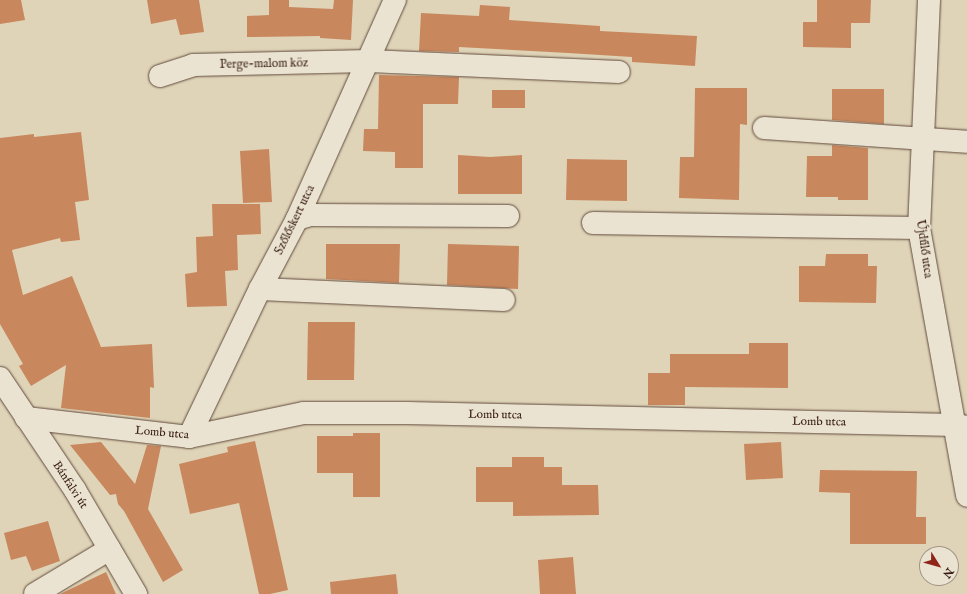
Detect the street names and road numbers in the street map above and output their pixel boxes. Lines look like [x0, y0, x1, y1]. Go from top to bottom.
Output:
street label: Perge-malom köz [220, 56, 308, 72]
street label: Szőlőskert utca [272, 183, 318, 257]
street label: Újdűlő utca [913, 219, 935, 279]
street label: Lomb utca [468, 407, 522, 423]
street label: Lomb utca [792, 414, 846, 430]
street label: Lomb utca [134, 423, 190, 443]
street label: Bánfalvi út [49, 459, 91, 511]

